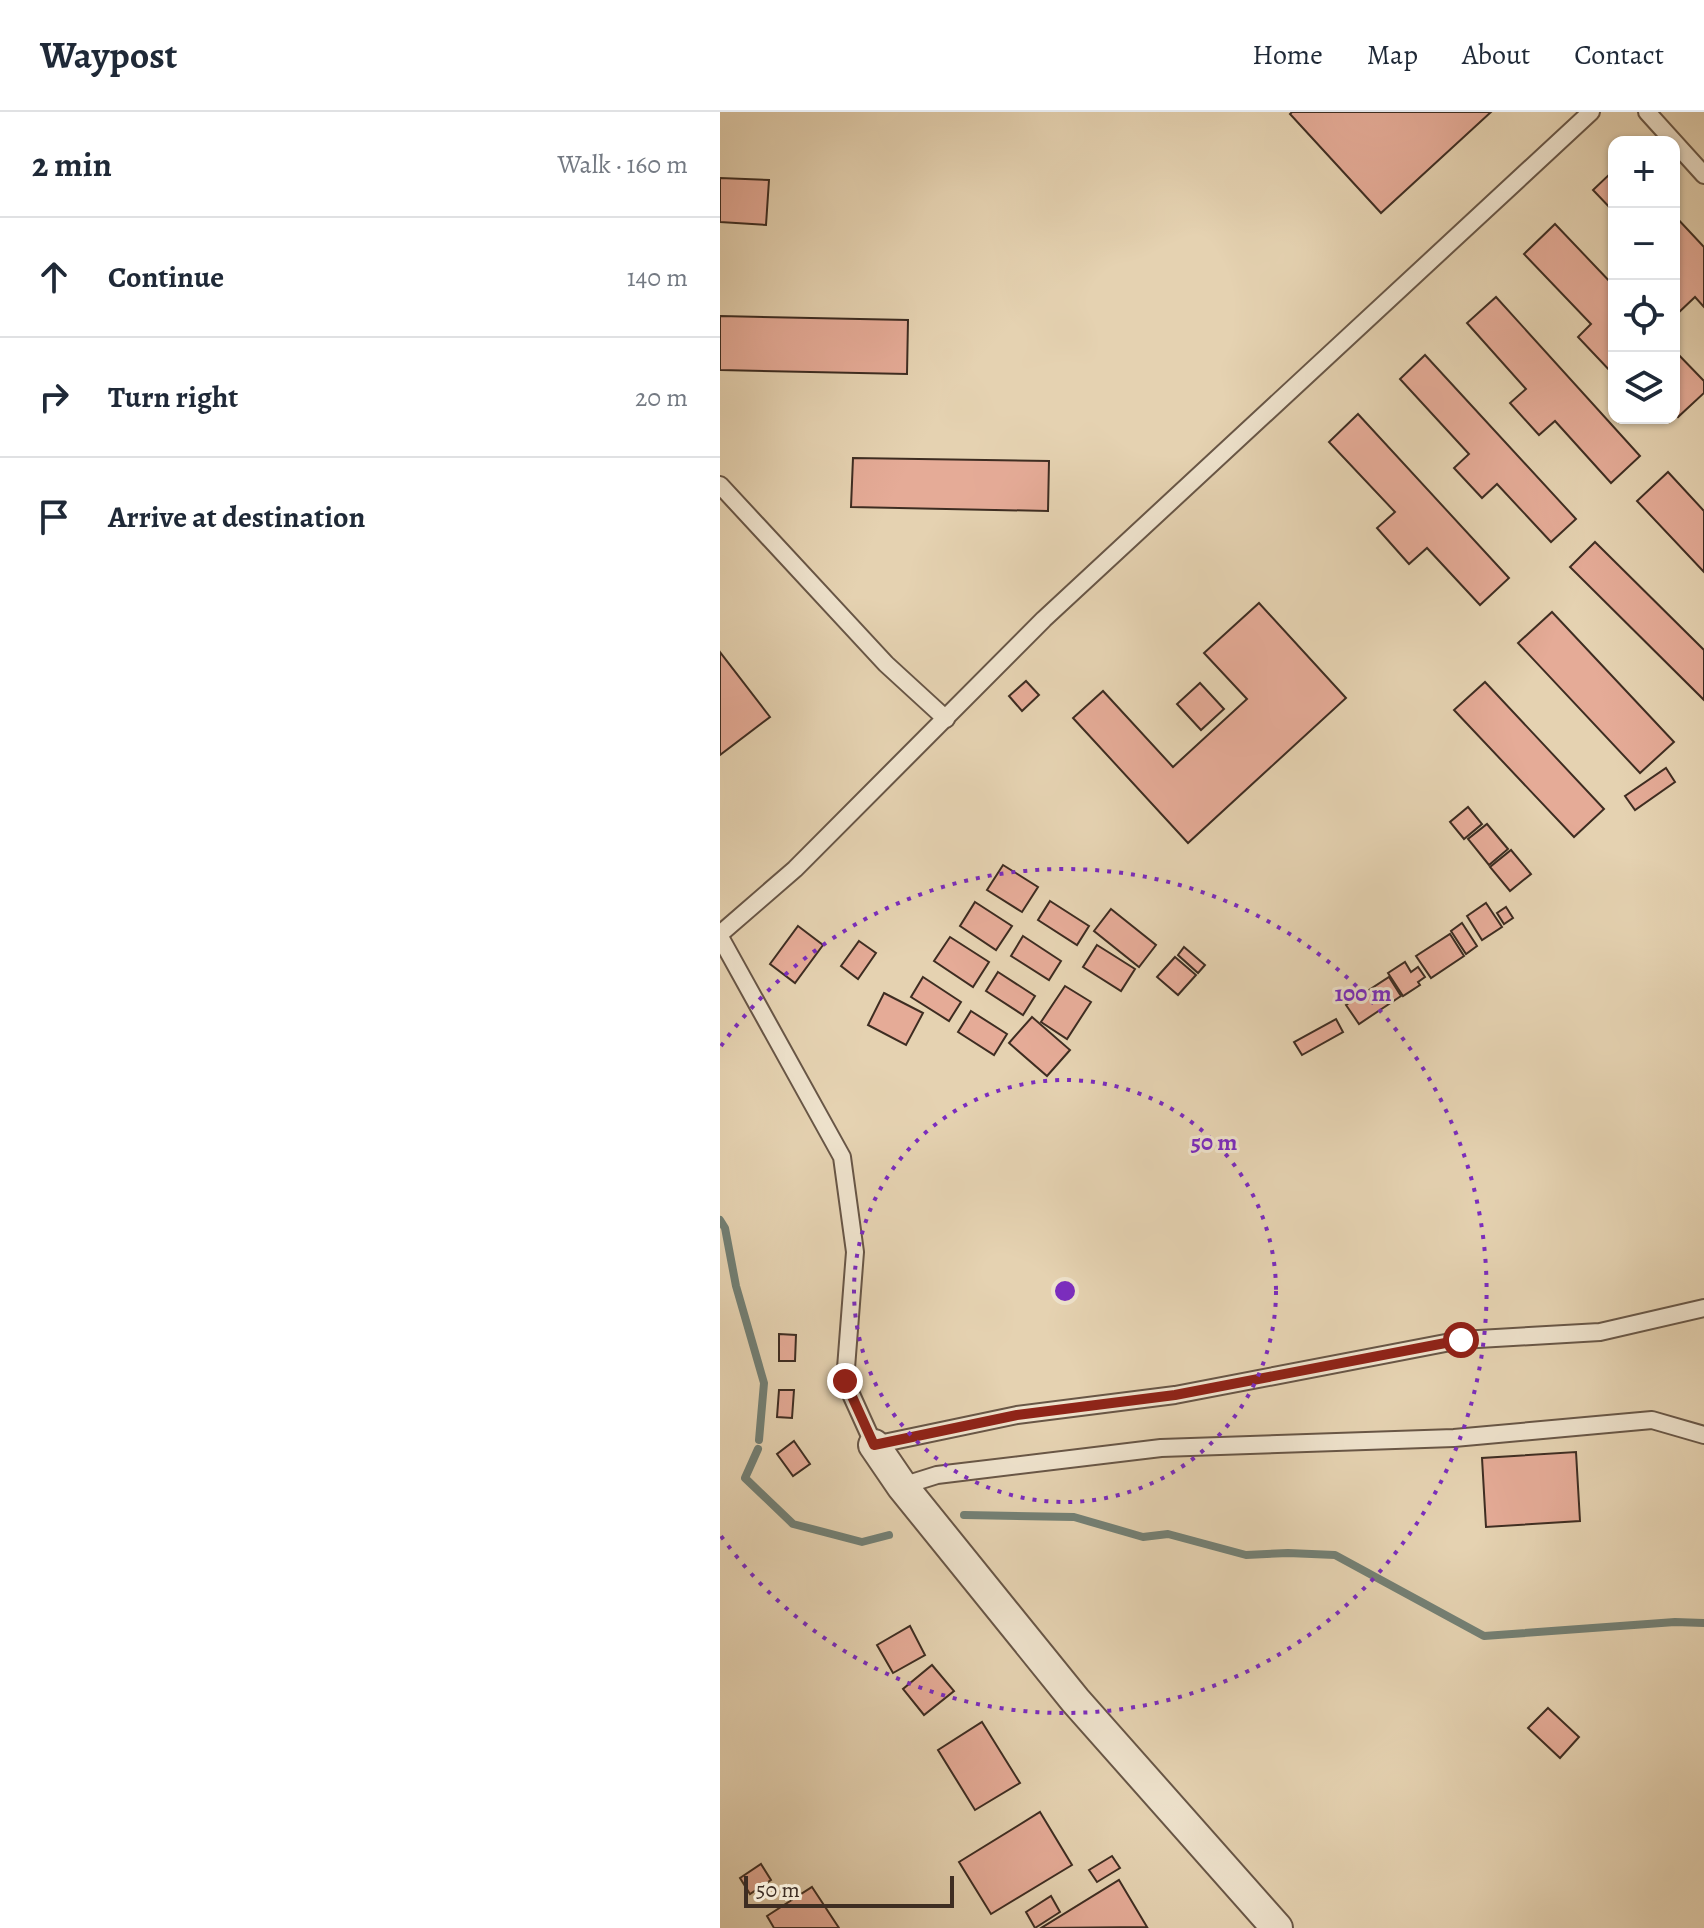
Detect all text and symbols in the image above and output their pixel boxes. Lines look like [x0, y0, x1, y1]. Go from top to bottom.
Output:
text: Waypost [40, 29, 177, 81]
text: Home [1252, 36, 1323, 74]
text: Map [1367, 36, 1418, 74]
text: About [1462, 36, 1530, 74]
text: Contact [1574, 36, 1664, 74]
map controls [1608, 136, 1680, 424]
button: + [1608, 136, 1680, 208]
text: 2 min [32, 141, 112, 188]
text: Walk · 160 m [557, 147, 688, 182]
button: − [1608, 208, 1680, 280]
icon: ahead [32, 255, 76, 299]
text: Continue [108, 257, 224, 297]
text: 140 m [627, 260, 688, 295]
button: locate [1608, 280, 1680, 352]
button: layers [1608, 352, 1680, 424]
icon: right [32, 375, 76, 419]
text: Turn right [108, 377, 238, 417]
text: 20 m [635, 380, 688, 415]
icon: arrive [32, 495, 76, 539]
text: Arrive at destination [108, 497, 365, 537]
text: 100 m [1334, 977, 1392, 1009]
text: 50 m [1191, 1126, 1237, 1158]
centre of rings [1051, 1277, 1079, 1305]
route start [1443, 1322, 1479, 1358]
route end [827, 1363, 863, 1399]
scale bar [744, 1872, 954, 1908]
text: 50 m [756, 1875, 800, 1905]

